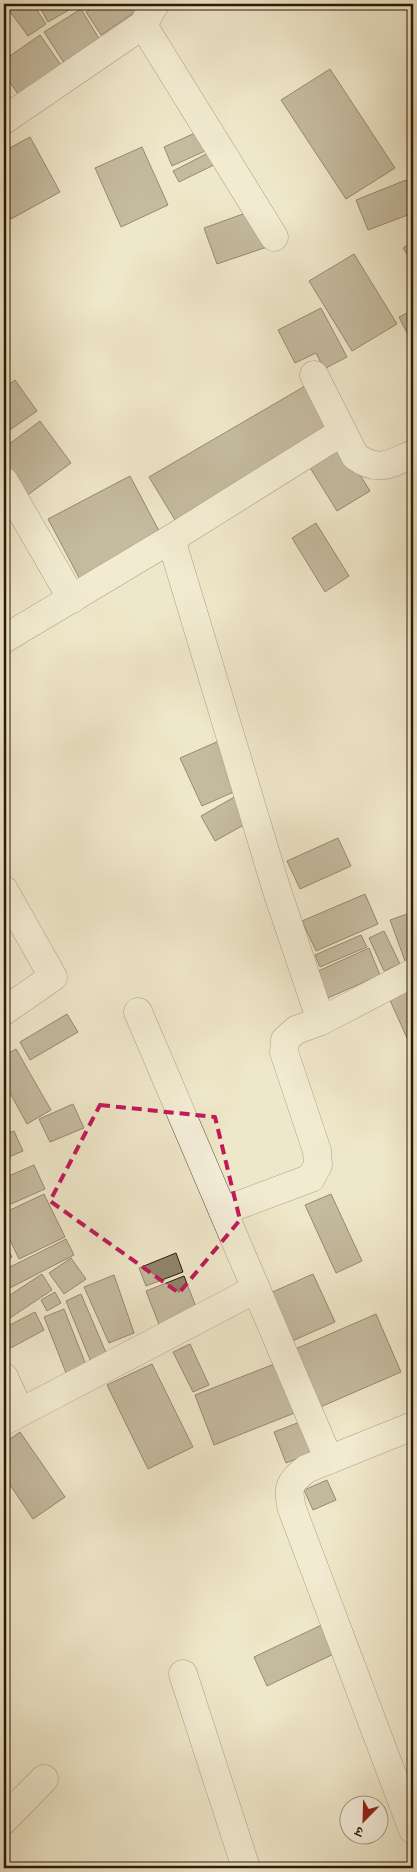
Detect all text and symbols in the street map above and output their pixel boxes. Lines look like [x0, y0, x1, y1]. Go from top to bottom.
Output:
north arrow [340, 1794, 390, 1844]
text: उ [352, 1822, 367, 1841]

